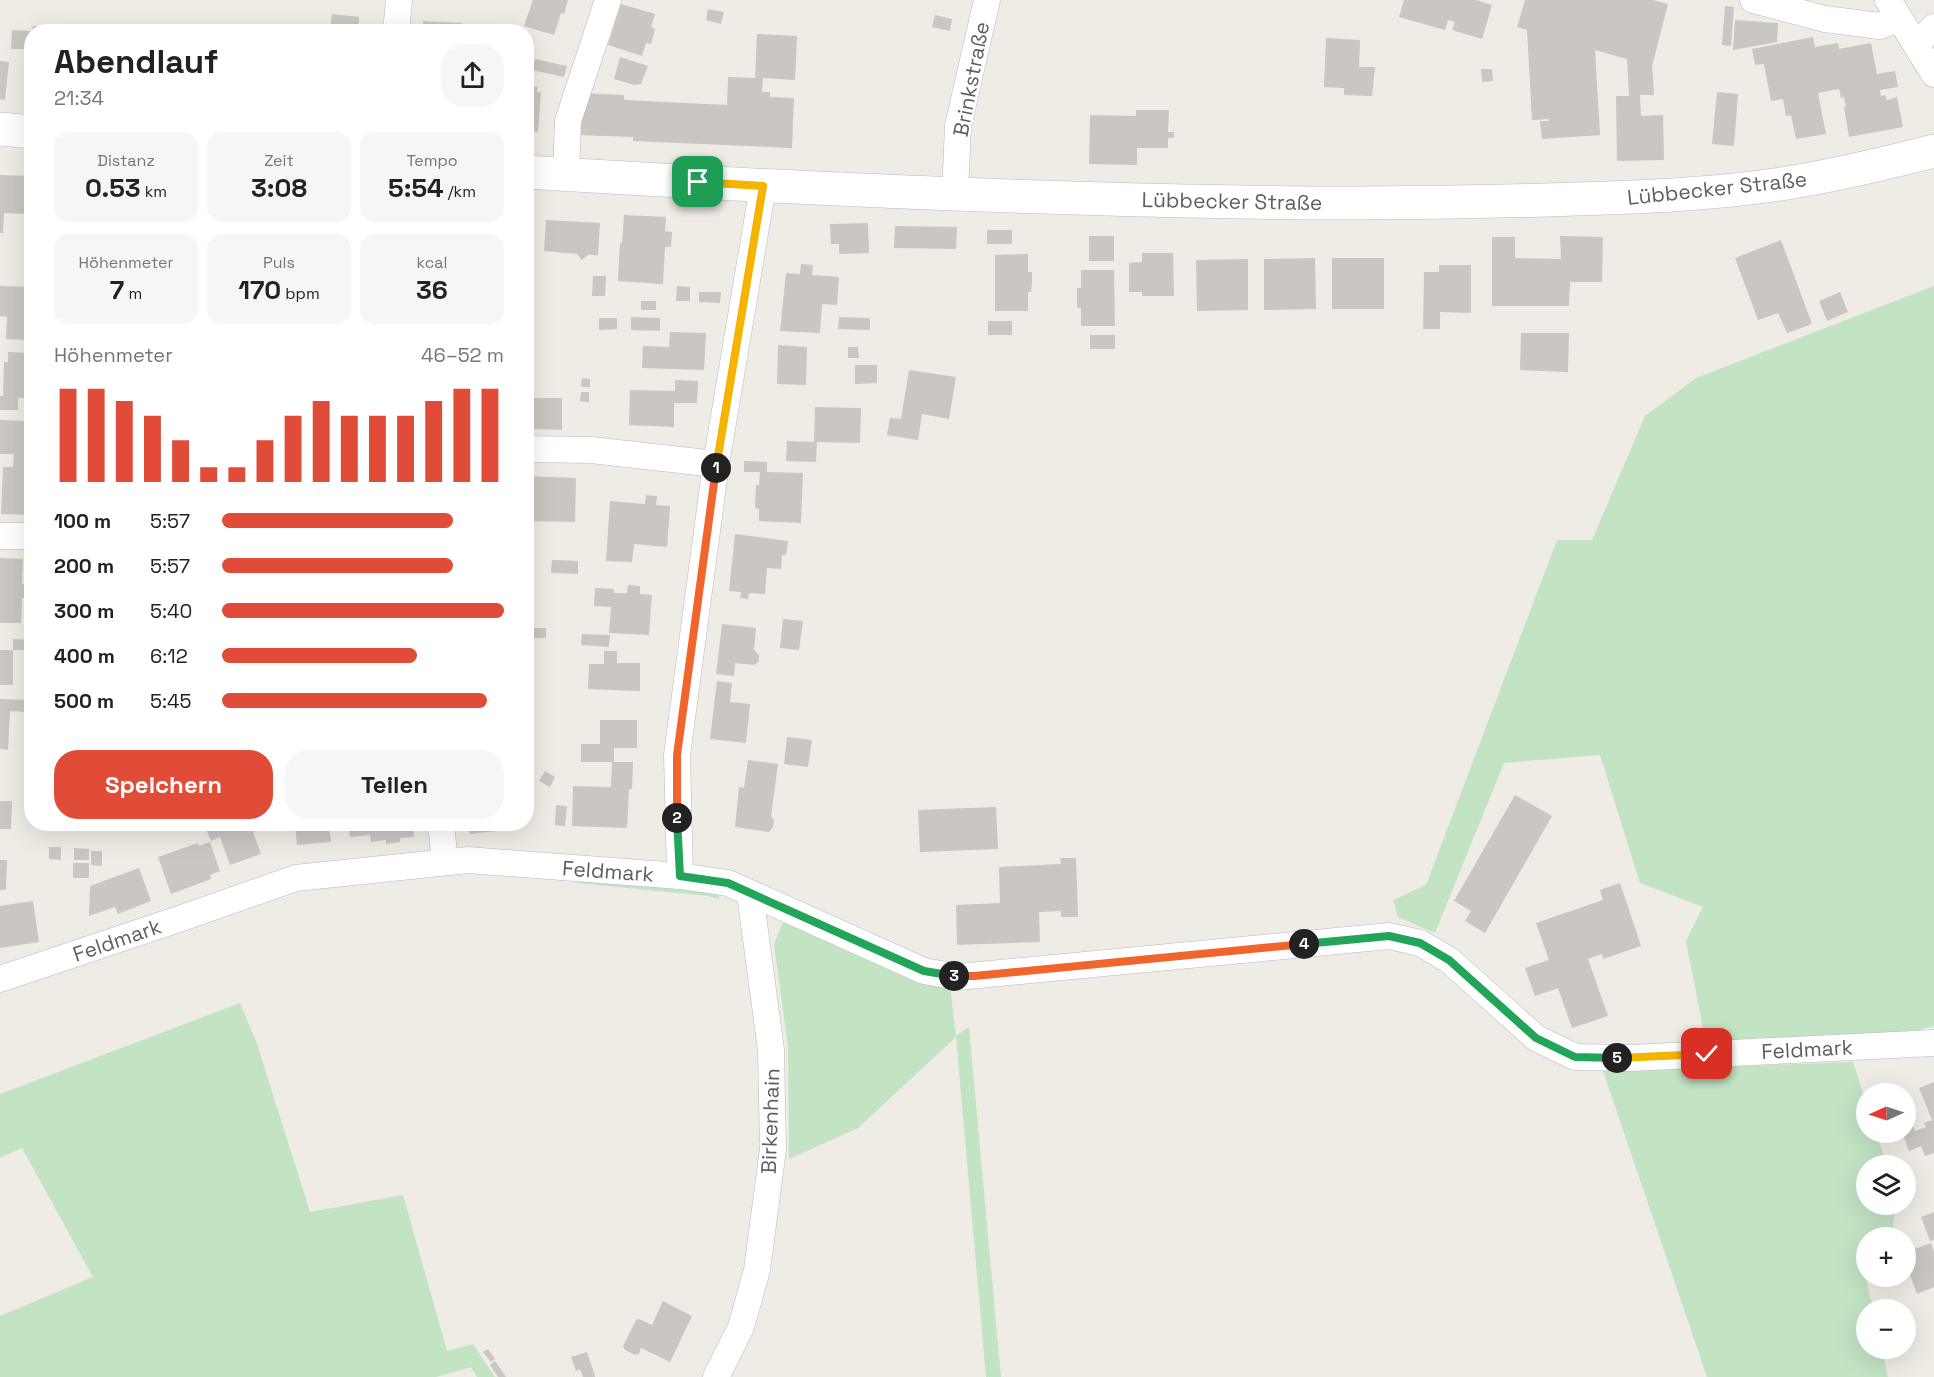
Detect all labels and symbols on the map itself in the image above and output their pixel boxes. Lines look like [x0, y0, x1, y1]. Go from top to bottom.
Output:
street label: Brinkstraße [947, 19, 995, 139]
pin [672, 156, 723, 207]
street label: Lübbecker Straße [1626, 165, 1808, 211]
street label: Lübbecker Straße [1142, 186, 1322, 216]
pin: 1 [701, 453, 731, 483]
pin: 2 [662, 803, 692, 833]
street label: Feldmark [561, 854, 655, 888]
street label: Feldmark [69, 912, 165, 968]
pin: 4 [1289, 929, 1319, 959]
pin: 3 [939, 961, 969, 991]
pin [1681, 1028, 1732, 1079]
street label: Feldmark [1761, 1033, 1853, 1065]
pin: 5 [1602, 1043, 1632, 1073]
street label: Birkenhain [755, 1068, 785, 1174]
north arrow [1856, 1083, 1916, 1143]

